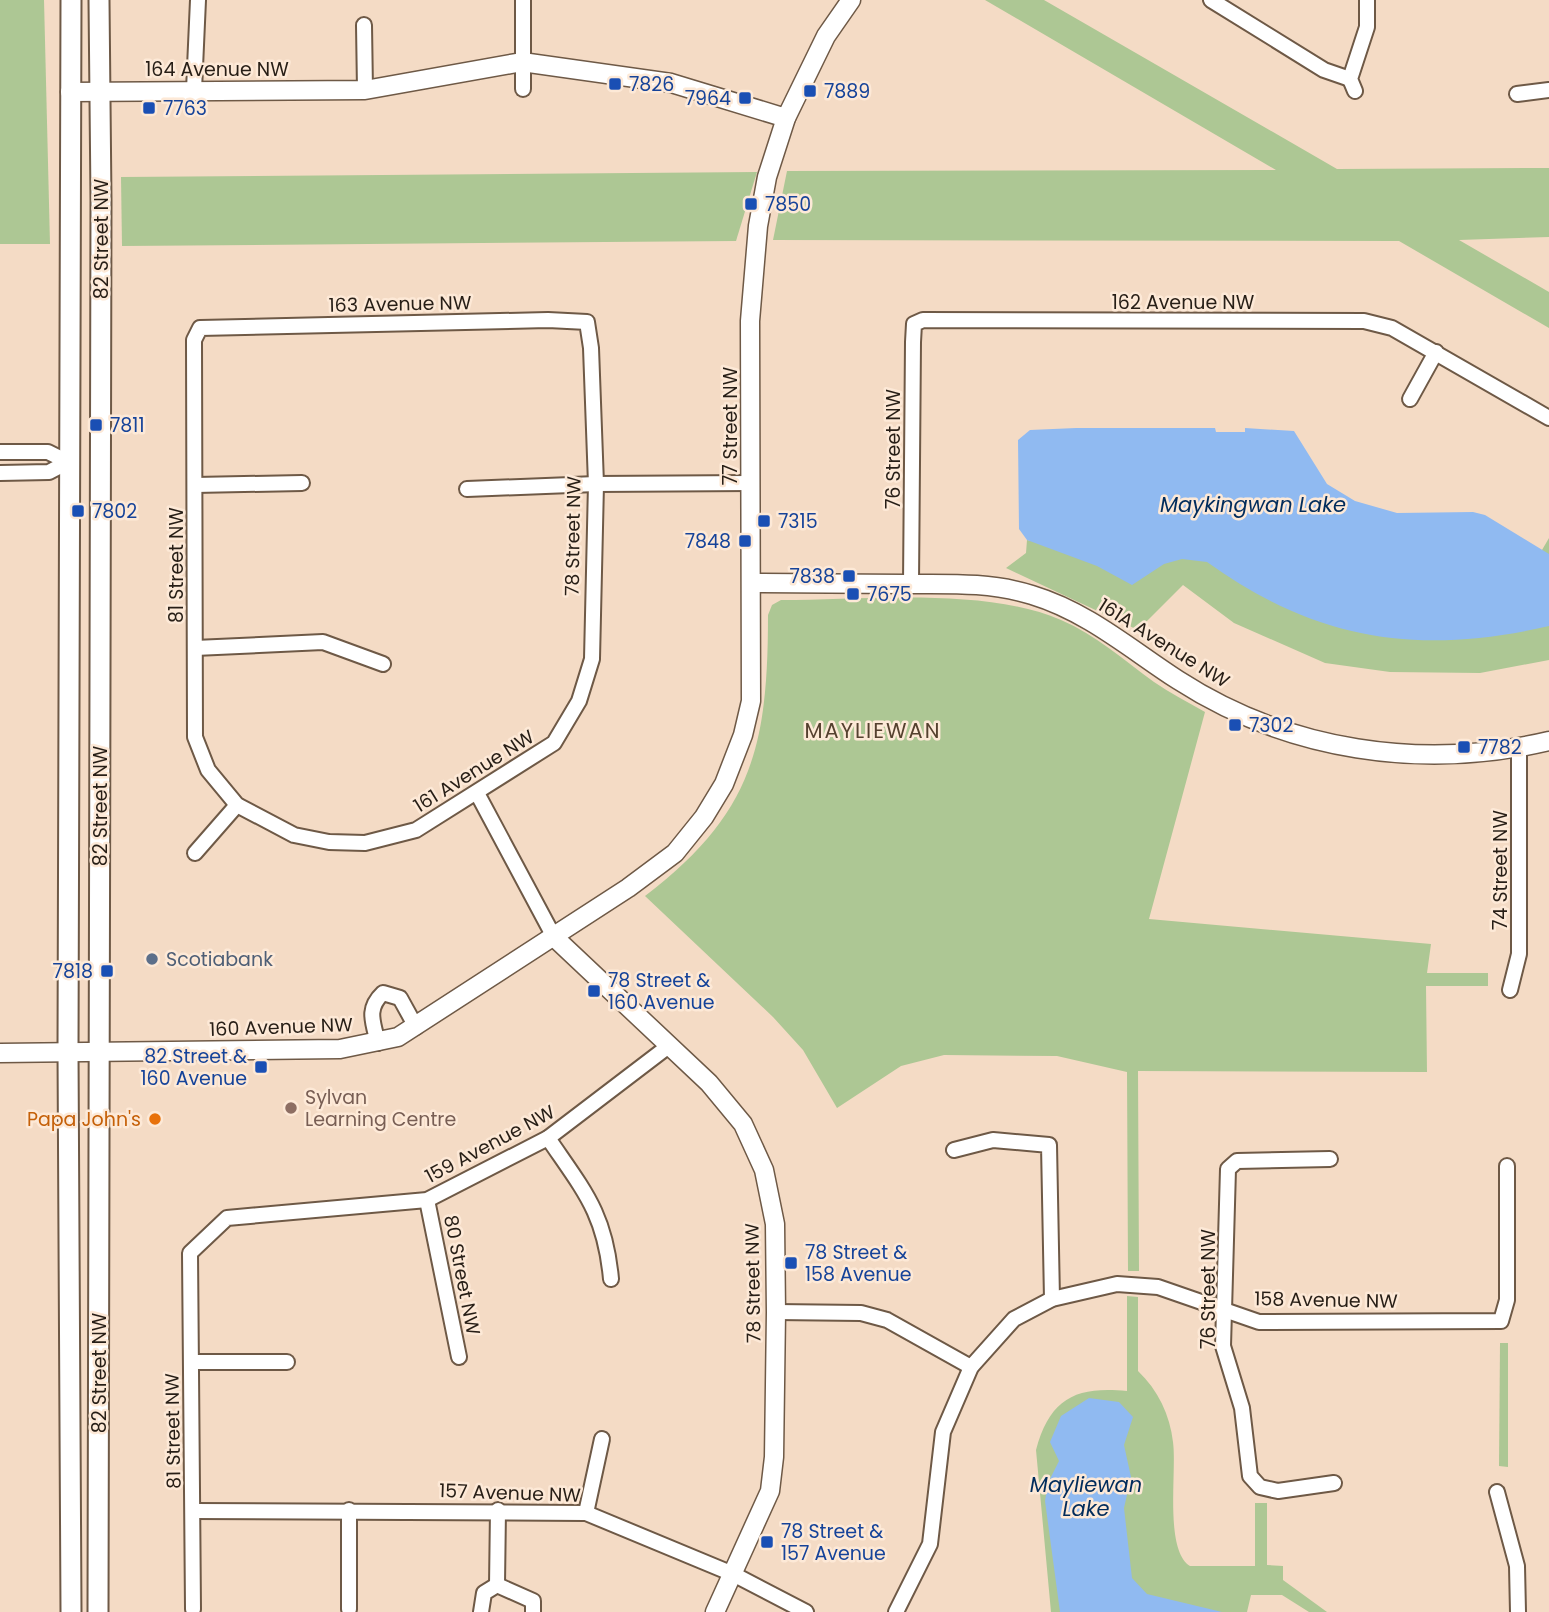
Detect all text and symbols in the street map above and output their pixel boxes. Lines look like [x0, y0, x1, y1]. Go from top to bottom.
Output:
street label: 164 Avenue NW [145, 56, 289, 83]
place label: 7826 [629, 71, 674, 98]
marker: 7826 [607, 76, 623, 92]
place label: 7889 [824, 78, 870, 105]
marker: 7889 [802, 83, 818, 99]
place label: 7964 [685, 85, 731, 112]
marker: 7964 [737, 90, 753, 106]
place label: 7763 [163, 95, 207, 122]
marker: 7763 [141, 100, 157, 116]
street label: 82 Street NW [88, 178, 115, 299]
place label: 7850 [765, 191, 811, 218]
marker: 7850 [743, 196, 759, 212]
street label: 163 Avenue NW [328, 289, 472, 319]
street label: 162 Avenue NW [1112, 289, 1255, 316]
street label: 77 Street NW [717, 366, 744, 485]
street label: 76 Street NW [880, 388, 907, 509]
place label: 7811 [110, 412, 145, 439]
marker: 7811 [88, 417, 104, 433]
street label: 78 Street NW [558, 475, 588, 596]
water label: Maykingwan Lake [1160, 490, 1346, 519]
place label: 7802 [92, 498, 137, 525]
marker: 7802 [70, 503, 86, 519]
street label: 81 Street NW [163, 507, 190, 623]
place label: 7315 [778, 508, 818, 535]
marker: 7315 [756, 513, 772, 529]
place label: 7848 [685, 528, 731, 555]
marker: 7848 [737, 533, 753, 549]
place label: 7838 [789, 563, 835, 590]
marker: 7838 [841, 568, 857, 584]
place label: 7675 [867, 581, 912, 608]
marker: 7675 [845, 586, 861, 602]
street label: 161A Avenue NW [1093, 592, 1235, 695]
place label: 7302 [1249, 712, 1293, 739]
district label: MAYLIEWAN [805, 716, 941, 745]
marker: 7302 [1227, 717, 1243, 733]
street label: 161 Avenue NW [408, 723, 540, 819]
place label: 7782 [1478, 734, 1522, 761]
marker: 7782 [1456, 739, 1472, 755]
street label: 82 Street NW [87, 745, 114, 866]
street label: 74 Street NW [1487, 810, 1514, 930]
place label: Scotiabank [166, 946, 273, 973]
marker: Scotiabank [144, 951, 160, 967]
place label: 7818 [53, 958, 93, 985]
marker: 7818 [99, 963, 115, 979]
place label: 78 Street & 160 Avenue [608, 967, 715, 1016]
marker: 78 Street & 160 Avenue [586, 983, 602, 999]
street label: 160 Avenue NW [209, 1011, 354, 1043]
place label: 82 Street & 160 Avenue [141, 1043, 247, 1092]
marker: 82 Street & 160 Avenue [253, 1059, 269, 1075]
place label: Sylvan Learning Centre [305, 1084, 456, 1133]
street label: 159 Avenue NW [420, 1098, 560, 1190]
marker: Sylvan Learning Centre [283, 1100, 299, 1116]
place label: Papa John's [27, 1106, 141, 1133]
marker: Papa John's [147, 1111, 163, 1127]
street label: 80 Street NW [437, 1213, 487, 1338]
street label: 78 Street NW [738, 1222, 768, 1343]
street label: 76 Street NW [1195, 1228, 1222, 1349]
place label: 78 Street & 158 Avenue [805, 1239, 911, 1288]
marker: 78 Street & 158 Avenue [783, 1255, 799, 1271]
street label: 158 Avenue NW [1254, 1285, 1398, 1315]
street label: 82 Street NW [86, 1312, 113, 1433]
street label: 81 Street NW [158, 1372, 188, 1489]
water label: Mayliewan Lake [1030, 1470, 1142, 1523]
street label: 157 Avenue NW [439, 1477, 582, 1509]
place label: 78 Street & 157 Avenue [781, 1518, 886, 1567]
marker: 78 Street & 157 Avenue [759, 1534, 775, 1550]

